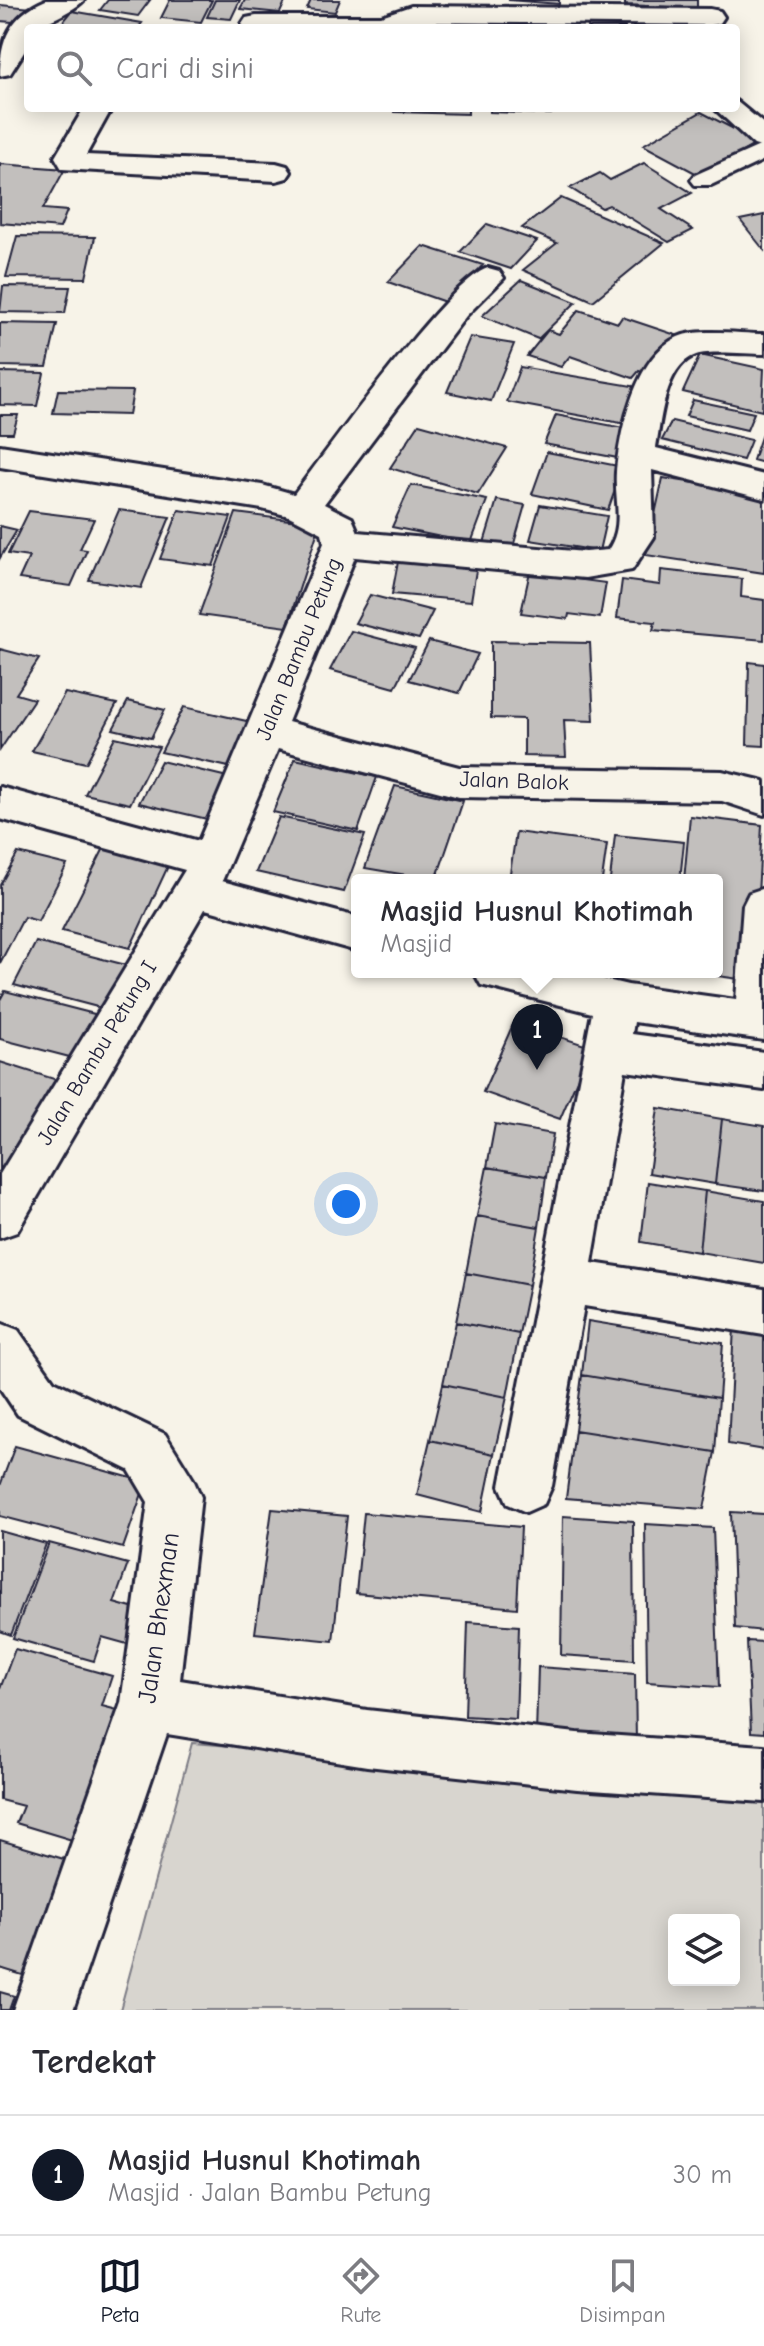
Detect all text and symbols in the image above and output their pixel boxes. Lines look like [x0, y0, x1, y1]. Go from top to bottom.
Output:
search box [24, 24, 740, 112]
icon: search [52, 46, 96, 90]
text: Cari di sini [116, 51, 254, 86]
street label: Jalan Bambu Petung [251, 554, 347, 744]
street label: Jalan Balok [459, 766, 569, 796]
popup [351, 874, 723, 978]
text: Masjid Husnul Khotimah [380, 894, 694, 929]
text: Masjid [380, 929, 452, 959]
street label: Jalan Bambu Petung I [32, 956, 162, 1150]
pin: 1 [511, 1004, 563, 1070]
your location [326, 1184, 366, 1224]
street label: Jalan Bhexman [132, 1531, 186, 1705]
map controls [668, 1914, 740, 1986]
button: layers [668, 1914, 740, 1986]
text: Terdekat [32, 2042, 155, 2082]
text: Masjid Husnul Khotimah [108, 2143, 421, 2178]
text: 1 [53, 2160, 63, 2190]
text: 30 m [673, 2160, 732, 2190]
text: Masjid · Jalan Bambu Petung [108, 2178, 432, 2208]
tab: Peta [98, 2254, 142, 2328]
tab: Rute [339, 2254, 383, 2328]
tab: Disimpan [579, 2254, 666, 2328]

